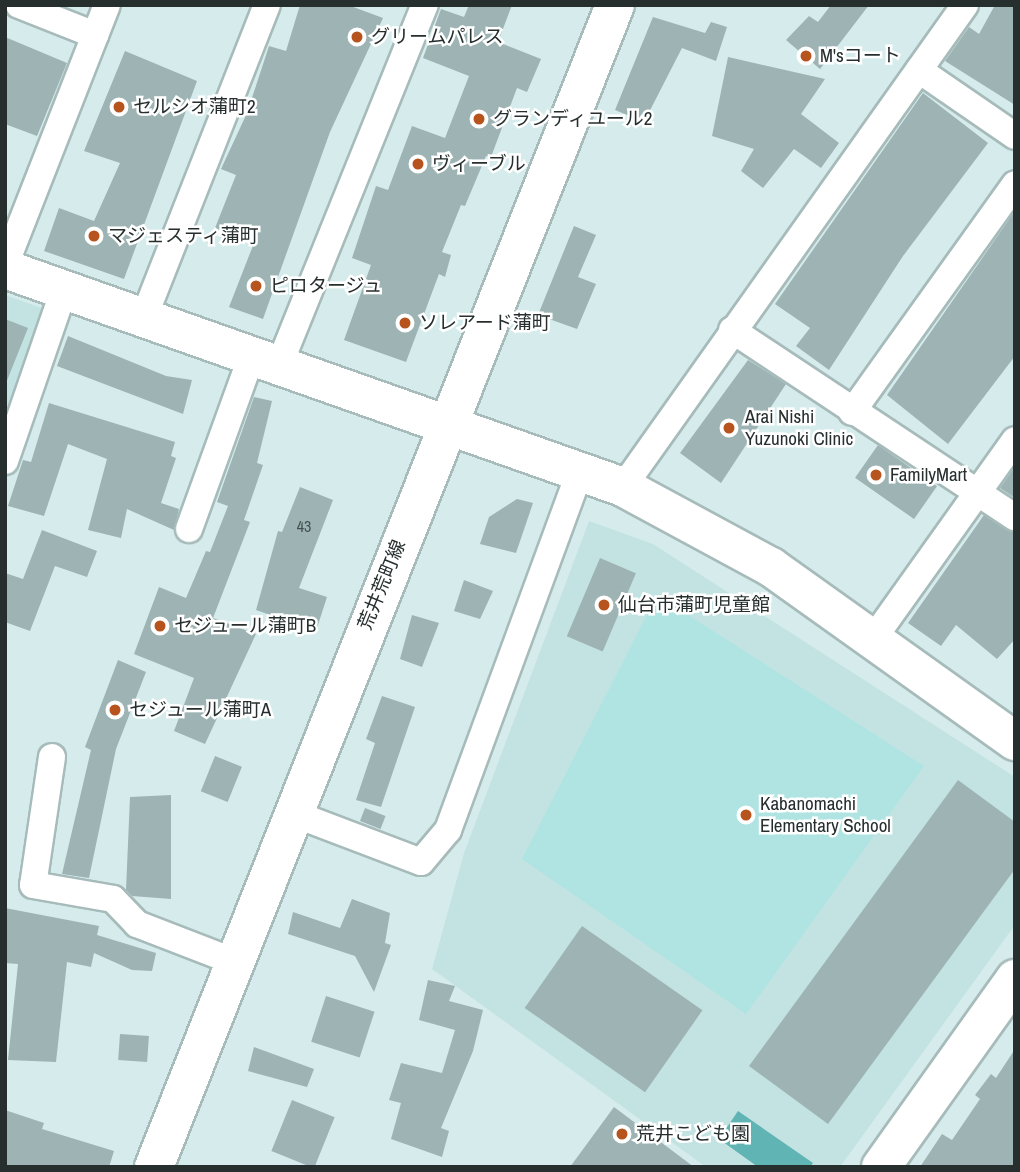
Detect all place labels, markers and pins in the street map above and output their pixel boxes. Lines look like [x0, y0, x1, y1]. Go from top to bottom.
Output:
place label: グリームパレス [371, 26, 504, 48]
marker: グリームパレス [349, 29, 365, 45]
place label: M'sコート [820, 45, 901, 67]
marker: M'sコート [798, 48, 814, 64]
place label: セルシオ蒲町2 [133, 96, 256, 118]
marker: セルシオ蒲町2 [111, 99, 127, 115]
place label: グランディユール2 [493, 108, 654, 130]
marker: グランディユール2 [471, 111, 487, 127]
place label: ヴィーブル [432, 153, 527, 175]
marker: ヴィーブル [410, 156, 426, 172]
place label: マジェスティ蒲町 [108, 225, 260, 247]
marker: マジェスティ蒲町 [86, 228, 102, 244]
place label: ピロタージュ [270, 275, 384, 297]
marker: ピロタージュ [248, 278, 264, 294]
place label: ソレアード蒲町 [419, 312, 551, 334]
marker: ソレアード蒲町 [397, 315, 413, 331]
place label: Arai Nishi Yuzunoki Clinic [745, 406, 853, 450]
marker: Arai Nishi Yuzunoki Clinic [719, 418, 739, 438]
place label: FamilyMart [890, 464, 967, 486]
marker: FamilyMart [868, 467, 884, 483]
place label: 仙台市蒲町児童館 [618, 594, 770, 616]
marker: 仙台市蒲町児童館 [596, 597, 612, 613]
place label: セジュール蒲町B [174, 615, 317, 637]
marker: セジュール蒲町B [152, 618, 168, 634]
place label: セジュール蒲町A [129, 699, 272, 721]
marker: セジュール蒲町A [107, 702, 123, 718]
place label: Kabanomachi Elementary School [760, 793, 891, 837]
marker: Kabanomachi Elementary School [738, 807, 754, 823]
place label: 荒井こども園 [636, 1123, 750, 1145]
marker: 荒井こども園 [614, 1126, 630, 1142]

